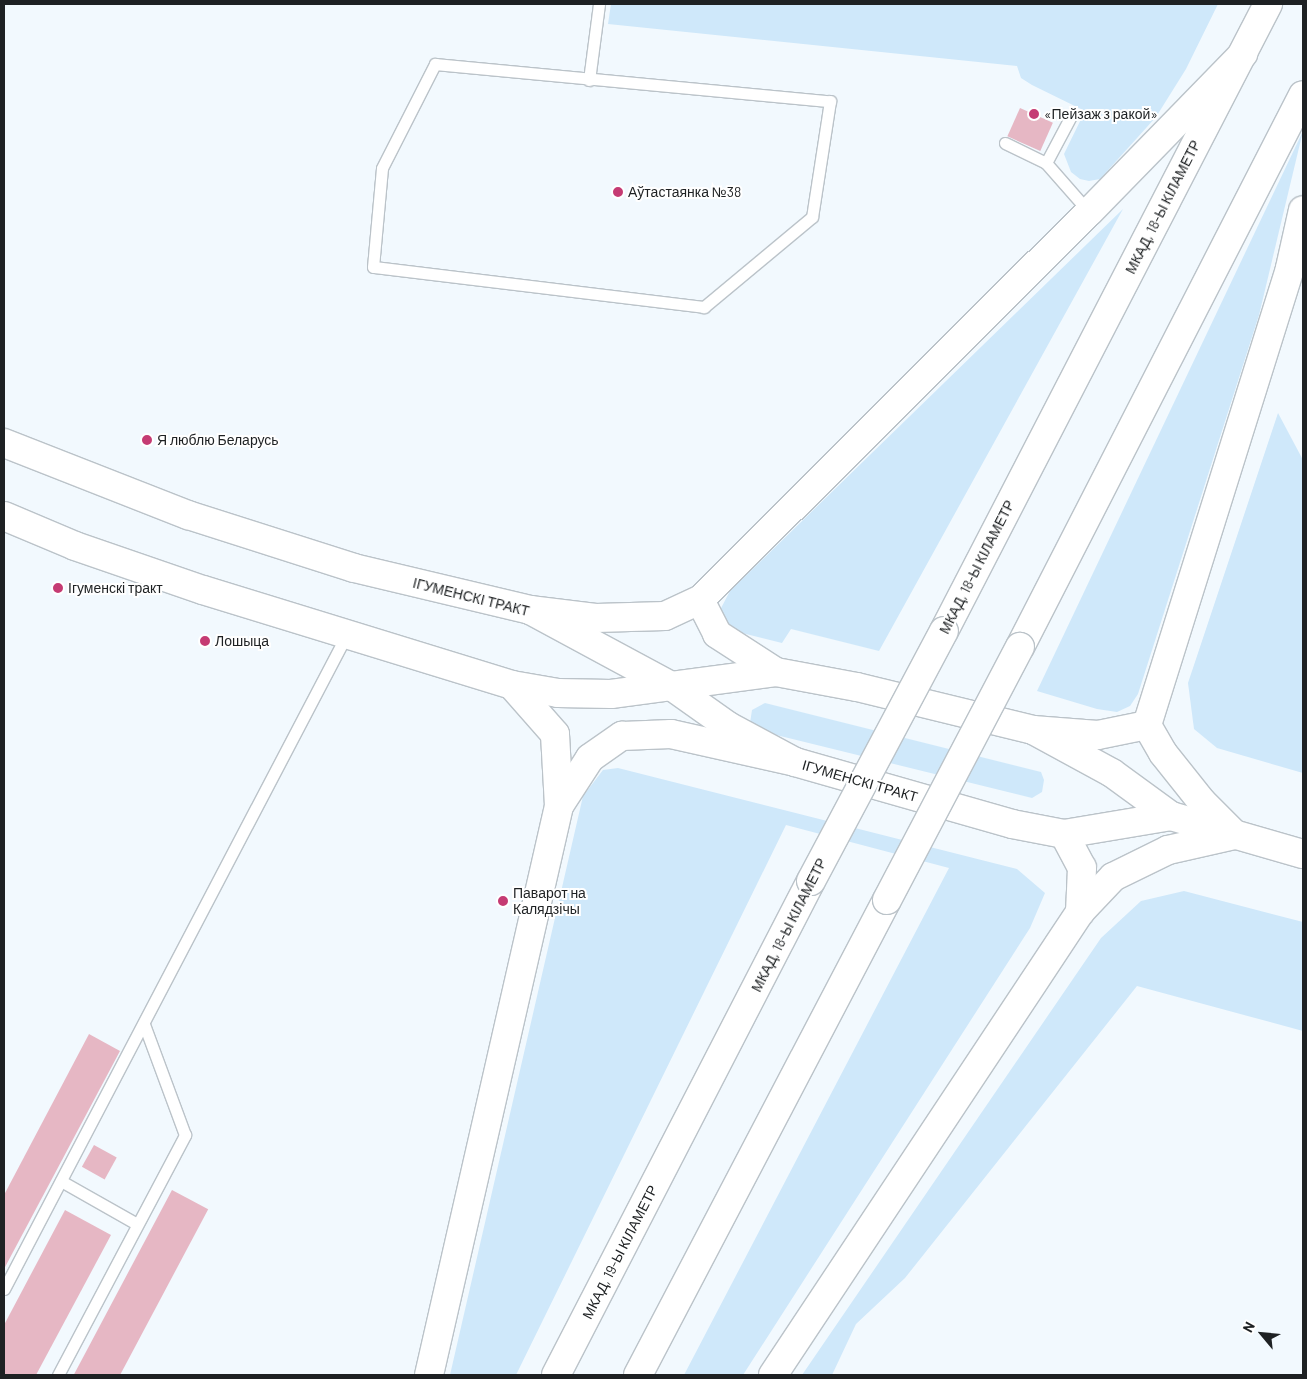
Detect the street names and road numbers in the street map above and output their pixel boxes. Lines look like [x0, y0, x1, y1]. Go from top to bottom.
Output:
street label: МКАД, 18-Ы КІЛАМЕТР [1122, 137, 1204, 277]
street label: МКАД, 18-Ы КІЛАМЕТР [936, 497, 1018, 637]
street label: ІГУМЕНСКІ ТРАКТ [411, 574, 531, 620]
street label: ІГУМЕНСКІ ТРАКТ [800, 756, 920, 806]
street label: МКАД, 18-Ы КІЛАМЕТР [748, 855, 830, 995]
street label: МКАД, 19-Ы КІЛАМЕТР [579, 1182, 661, 1322]

